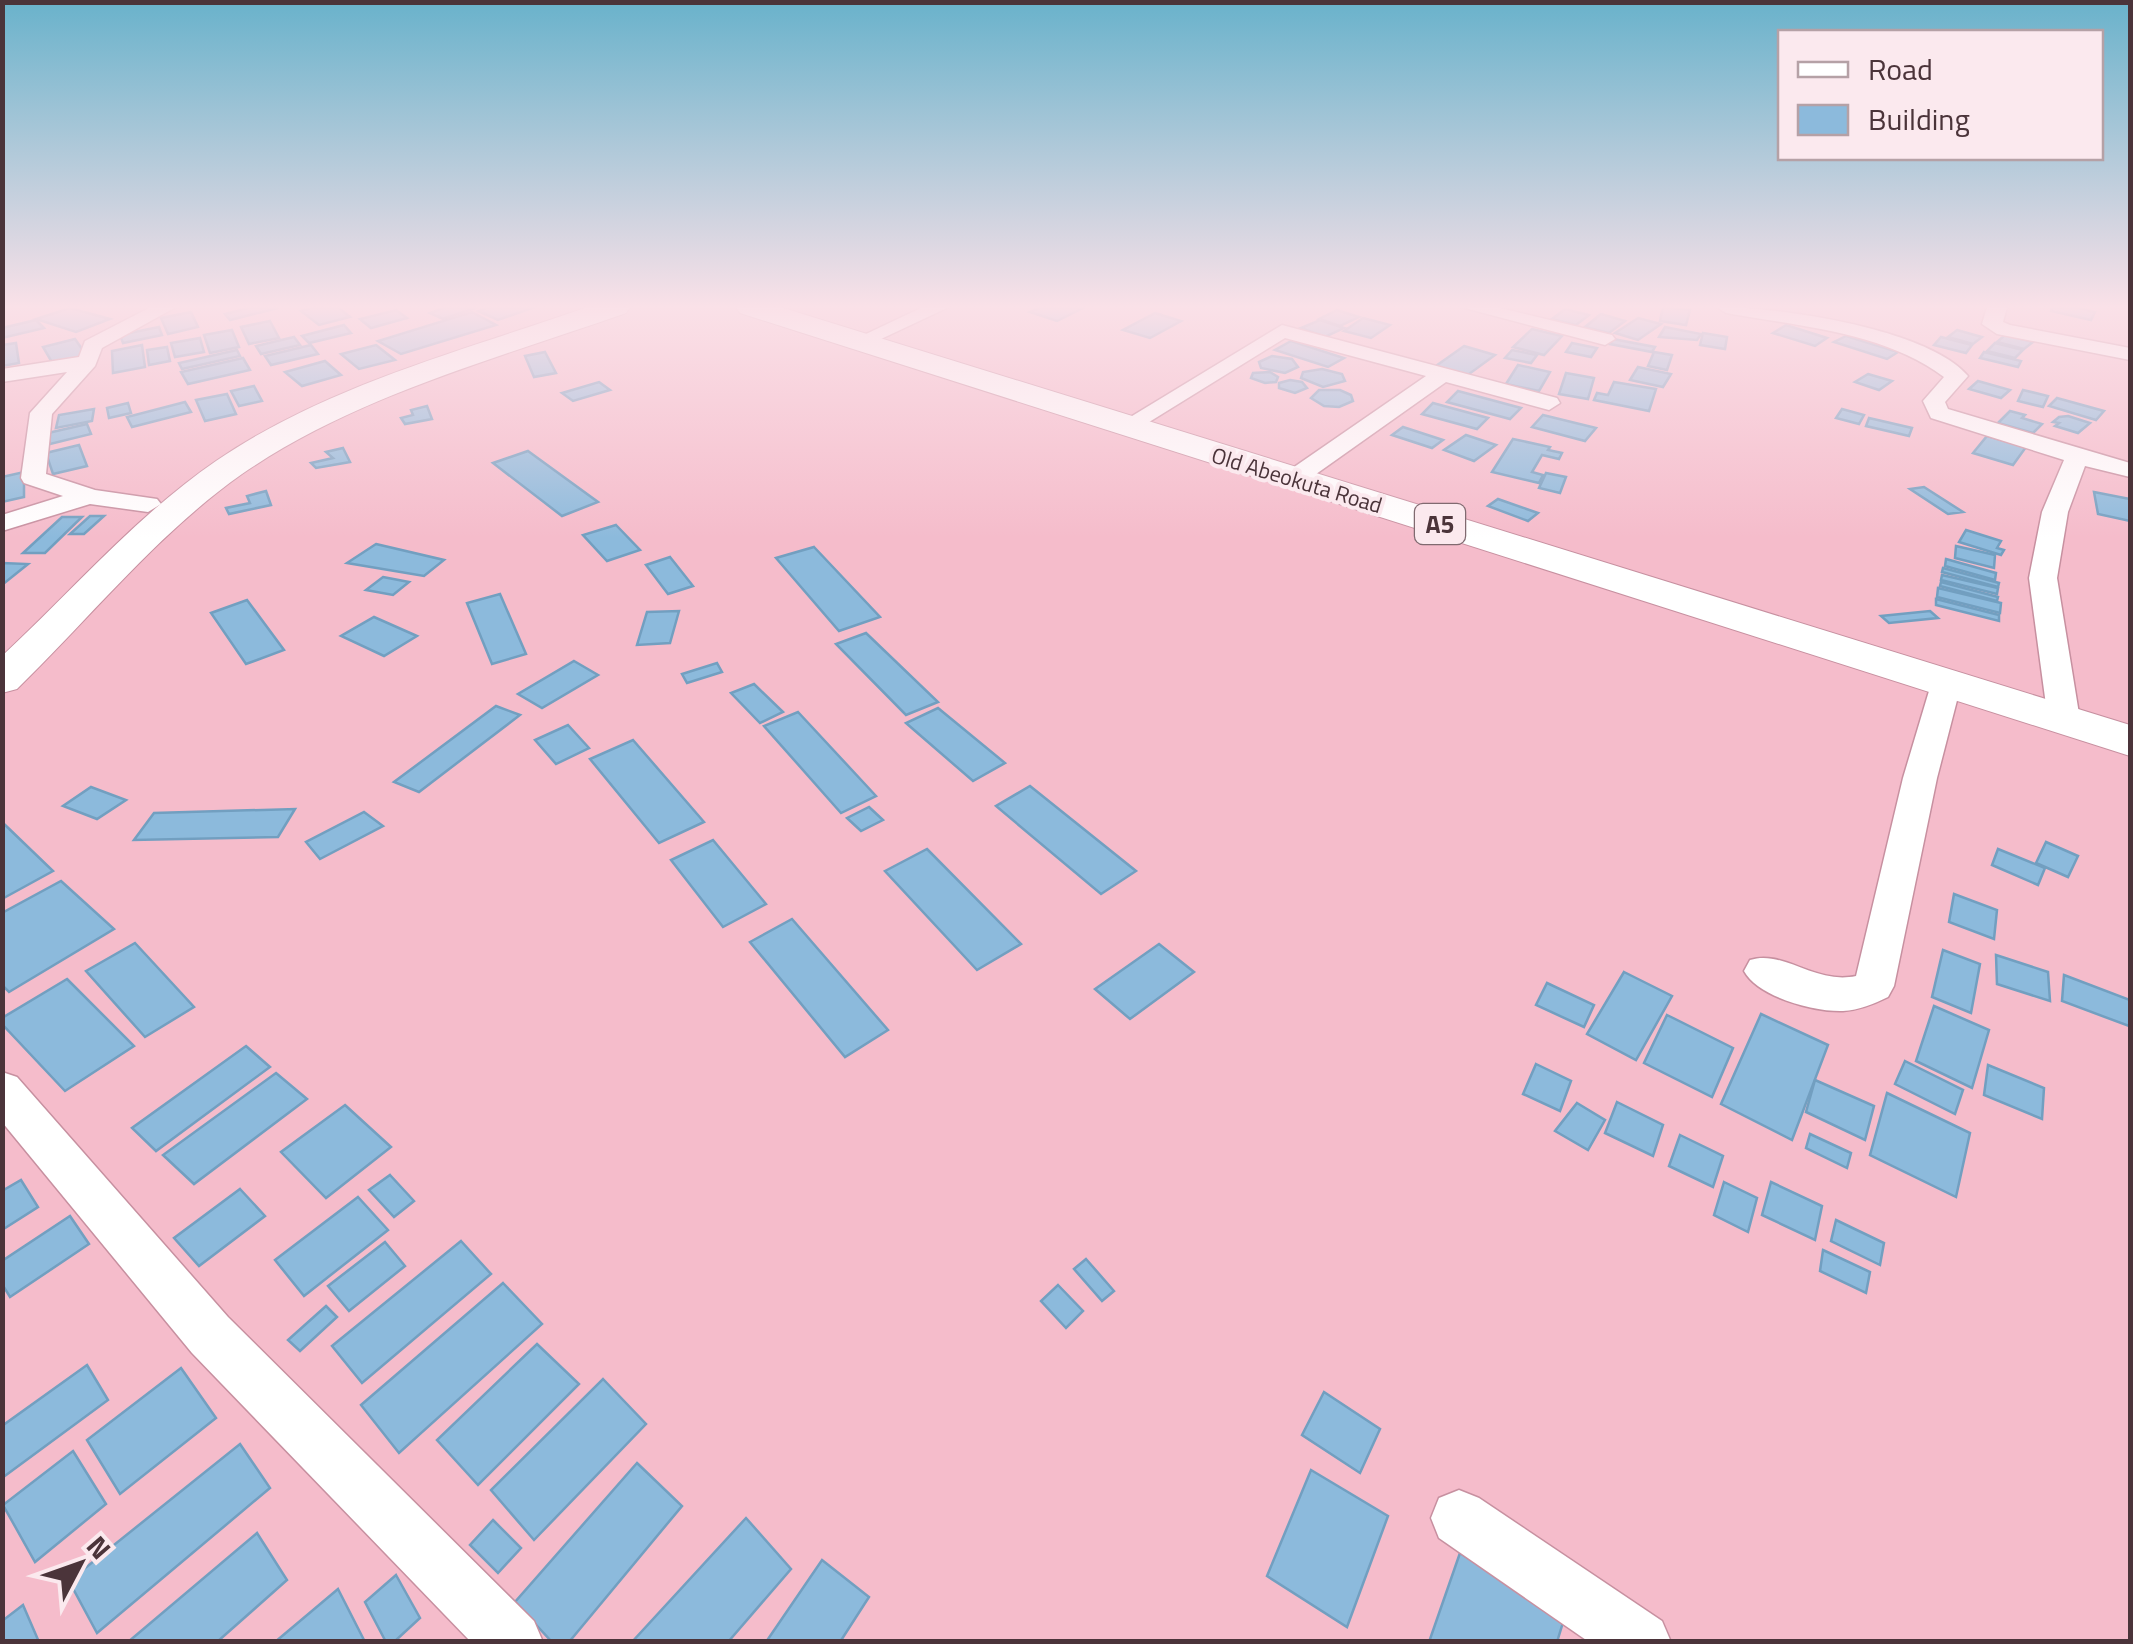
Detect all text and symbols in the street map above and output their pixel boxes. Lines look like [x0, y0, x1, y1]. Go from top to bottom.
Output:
legend [1778, 30, 2103, 160]
text: Road [1868, 46, 1933, 92]
text: Building [1868, 96, 1970, 142]
street label: Old Abeokuta Road [1207, 438, 1387, 522]
road number: A5 [1415, 504, 1465, 544]
north arrow [30, 1514, 130, 1614]
text: N [77, 1526, 122, 1569]

